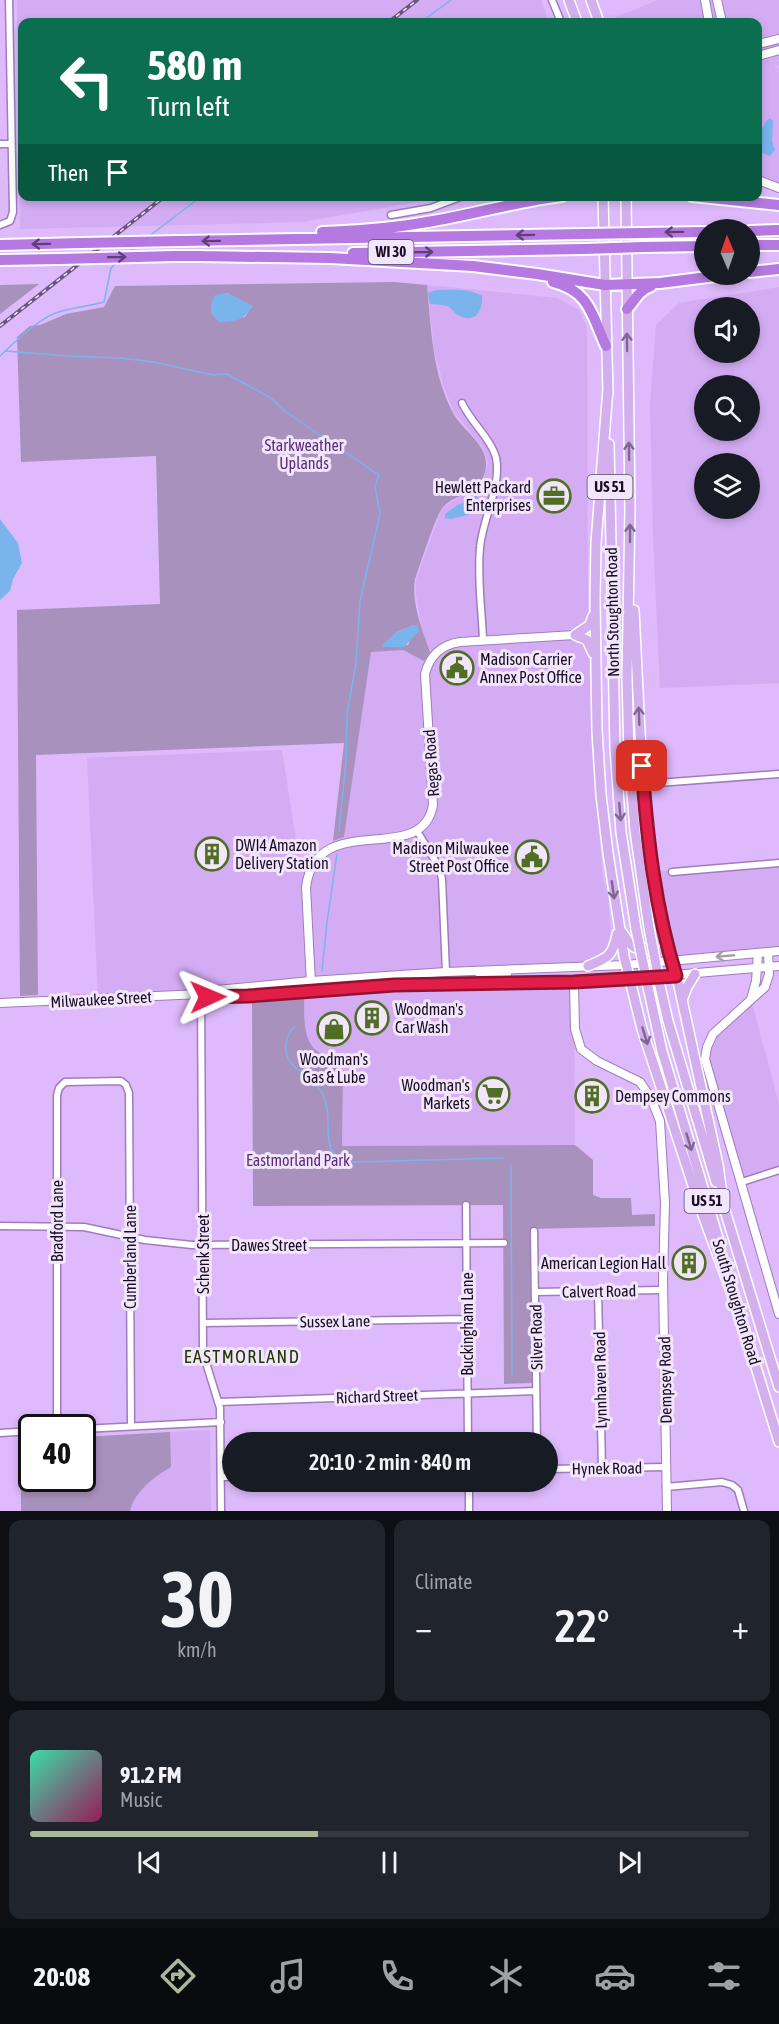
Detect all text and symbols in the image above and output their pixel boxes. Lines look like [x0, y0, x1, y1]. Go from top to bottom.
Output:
text: 580 m [147, 41, 242, 89]
icon: left [48, 42, 126, 120]
text: Turn left [147, 91, 230, 122]
icon: arrive [101, 156, 134, 189]
text: Then [48, 160, 89, 186]
north arrow [694, 219, 760, 285]
map controls [694, 219, 760, 519]
one-way arrow [664, 227, 684, 238]
one-way arrow [516, 230, 536, 241]
one-way arrow [202, 235, 222, 247]
one-way arrow [31, 238, 51, 250]
road number: WI 30 [368, 240, 414, 264]
one-way arrow [414, 246, 434, 257]
one-way arrow [107, 252, 127, 263]
button: sound [694, 297, 760, 363]
one-way arrow [621, 332, 633, 352]
button: search [694, 375, 760, 441]
park label: Starkweather Uplands [265, 436, 344, 473]
one-way arrow [623, 441, 635, 461]
button: layers [694, 453, 760, 519]
road number: US 51 [588, 475, 632, 499]
place label: Hewlett Packard Enterprises [435, 478, 531, 515]
office icon: Hewlett Packard Enterprises [536, 478, 572, 514]
one-way arrow [624, 524, 636, 544]
street label: North Stoughton Road [602, 547, 623, 677]
public building icon: Madison Carrier Annex Post Office [439, 650, 475, 686]
place label: Madison Carrier Annex Post Office [480, 650, 582, 686]
one-way arrow [634, 706, 645, 726]
street label: Regas Road [420, 729, 443, 797]
pin [616, 740, 667, 791]
icon: arrive [625, 749, 658, 782]
one-way arrow [614, 802, 625, 822]
building icon: DWI4 Amazon Delivery Station [194, 836, 230, 872]
place label: DWI4 Amazon Delivery Station [235, 836, 329, 873]
place label: Madison Milwaukee Street Post Office [392, 839, 509, 875]
public building icon: Madison Milwaukee Street Post Office [514, 839, 550, 875]
one-way arrow [607, 879, 618, 899]
one-way arrow [716, 951, 736, 962]
position arrow [176, 965, 240, 1029]
street label: Milwaukee Street [50, 987, 153, 1011]
building icon: Woodman's Car Wash [354, 1000, 390, 1036]
place label: Woodman's Car Wash [395, 1000, 464, 1036]
shop icon: Woodman's Gas & Lube [316, 1011, 352, 1047]
one-way arrow [640, 1026, 651, 1045]
place label: Woodman's Gas & Lube [300, 1050, 369, 1086]
place label: Woodman's Markets [402, 1076, 470, 1112]
supermarket icon: Woodman's Markets [475, 1076, 511, 1112]
building icon: Dempsey Commons [574, 1078, 610, 1114]
place label: Dempsey Commons [615, 1087, 731, 1106]
one-way arrow [684, 1132, 695, 1151]
park label: Eastmorland Park [246, 1151, 350, 1169]
street label: Bradford Lane [48, 1180, 66, 1262]
road number: US 51 [684, 1189, 730, 1213]
street label: Cumberland Lane [121, 1205, 139, 1309]
street label: Schenk Street [194, 1214, 212, 1294]
street label: Dawes Street [231, 1236, 307, 1254]
street label: South Stoughton Road [708, 1237, 765, 1367]
building icon: American Legion Hall [671, 1245, 707, 1281]
place label: American Legion Hall [541, 1254, 667, 1273]
street label: Buckingham Lane [458, 1272, 477, 1376]
street label: Calvert Road [562, 1281, 636, 1301]
street label: Silver Road [526, 1304, 546, 1370]
street label: Sussex Lane [300, 1311, 370, 1331]
street label: Lynnhaven Road [590, 1331, 611, 1429]
street label: Dempsey Road [655, 1336, 676, 1424]
district label: EASTMORLAND [184, 1346, 300, 1367]
street label: Richard Street [336, 1386, 419, 1406]
speed limit sign: 40 [18, 1414, 96, 1492]
text: 20:10 · 2 min · 840 m [309, 1449, 471, 1475]
street label: Hynek Road [571, 1458, 643, 1479]
text: 30 [160, 1554, 234, 1644]
text: Climate [415, 1570, 472, 1593]
text: 22° [555, 1600, 609, 1652]
text: − [415, 1608, 432, 1646]
text: + [732, 1608, 749, 1646]
text: km/h [177, 1638, 217, 1661]
text: 91.2 FM [120, 1762, 182, 1788]
text: Music [120, 1788, 162, 1811]
icon: previous [133, 1846, 166, 1879]
icon: pause [373, 1846, 406, 1879]
icon: next [613, 1846, 646, 1879]
icon: directions [157, 1955, 199, 1997]
icon: music [267, 1955, 309, 1997]
icon: phone [376, 1955, 418, 1997]
icon: climate [485, 1955, 527, 1997]
icon: car [594, 1955, 636, 1997]
icon: filters [703, 1955, 745, 1997]
text: 20:08 [34, 1961, 90, 1992]

